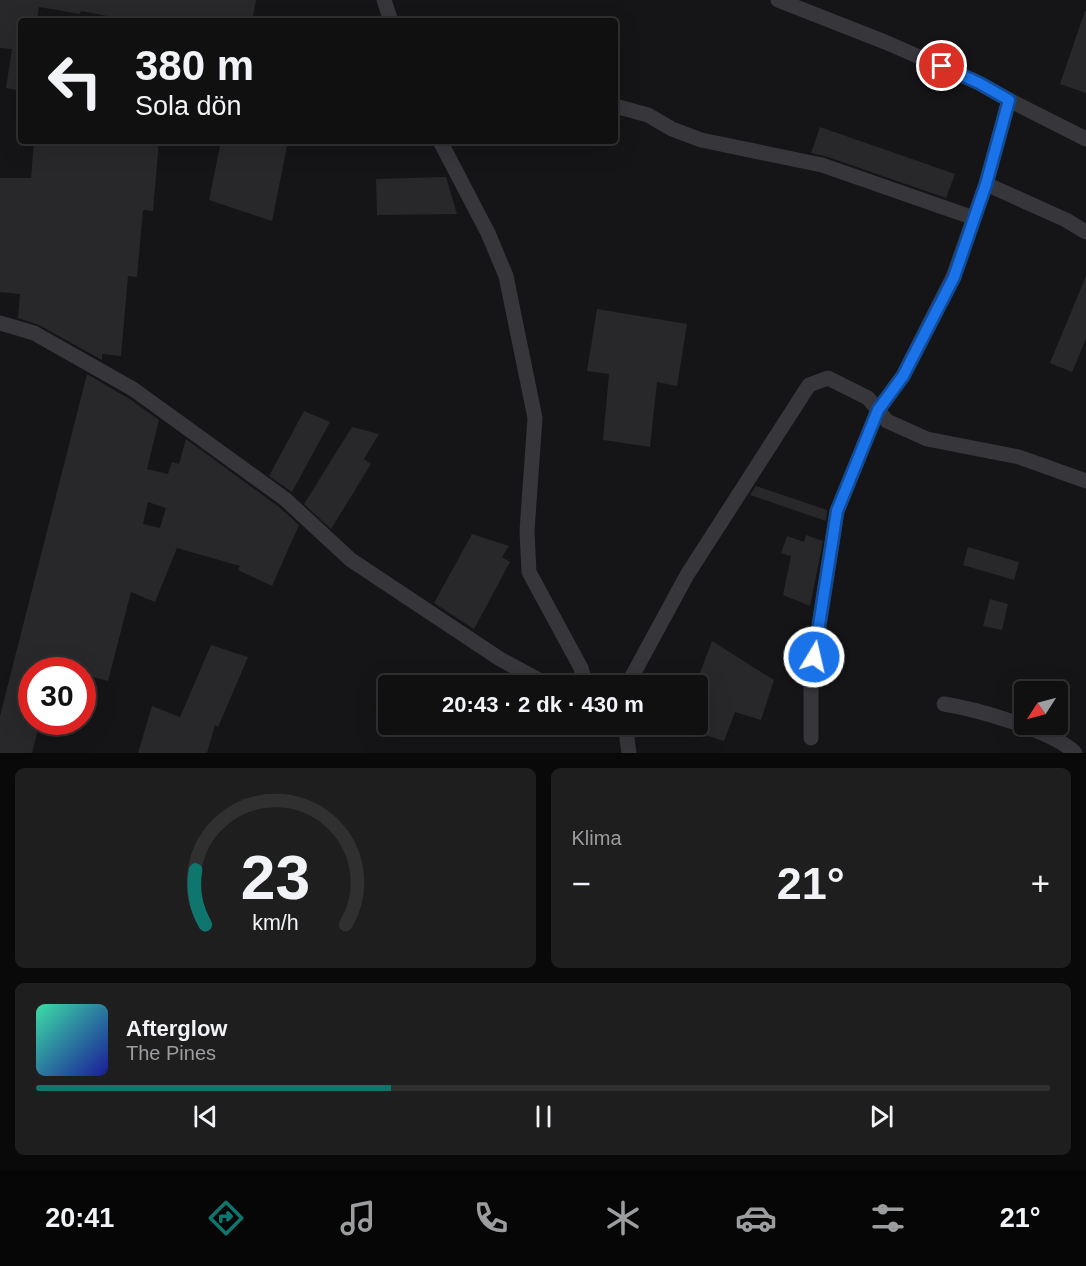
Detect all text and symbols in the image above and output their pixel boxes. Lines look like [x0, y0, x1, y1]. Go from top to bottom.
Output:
pin [916, 40, 967, 91]
icon: left [36, 42, 114, 120]
text: 380 m [135, 42, 254, 89]
icon: arrive [925, 49, 958, 82]
text: Sola dön [135, 91, 242, 121]
position arrow [782, 625, 846, 689]
speed limit sign: 30 [18, 657, 96, 735]
north arrow [1014, 681, 1068, 735]
map controls [1014, 681, 1068, 735]
text: 20:43 · 2 dk · 430 m [442, 692, 644, 717]
text: Klima [572, 827, 622, 849]
text: 23 [241, 843, 310, 912]
text: 21° [777, 858, 845, 909]
text: − [572, 865, 591, 902]
text: + [1031, 865, 1050, 902]
text: km/h [252, 911, 298, 935]
text: Afterglow [126, 1016, 227, 1041]
text: The Pines [126, 1042, 216, 1064]
icon: previous [189, 1100, 222, 1133]
icon: pause [527, 1100, 560, 1133]
icon: next [865, 1100, 898, 1133]
icon: directions [205, 1197, 247, 1239]
icon: music [337, 1197, 379, 1239]
icon: phone [470, 1197, 512, 1239]
icon: climate [602, 1197, 644, 1239]
icon: car [735, 1197, 777, 1239]
icon: filters [867, 1197, 909, 1239]
text: 20:41 [45, 1203, 114, 1233]
text: 21° [1000, 1203, 1041, 1233]

